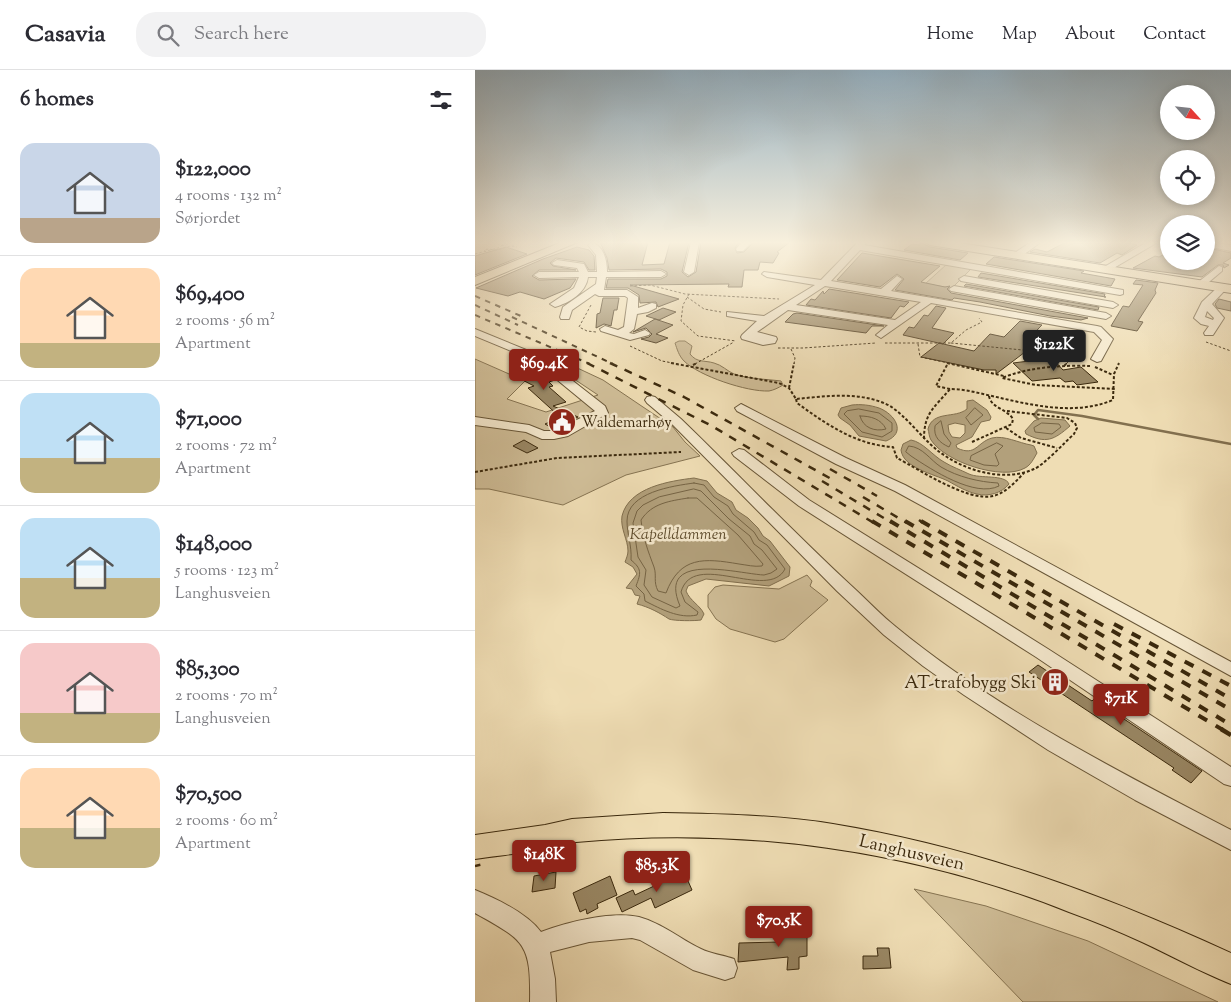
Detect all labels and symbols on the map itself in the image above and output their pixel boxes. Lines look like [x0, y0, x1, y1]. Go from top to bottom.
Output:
north arrow [1160, 85, 1215, 140]
pin: $122K [1019, 330, 1089, 372]
pin: $69.4K [503, 348, 585, 391]
public building icon: Waldemarhøy [547, 407, 577, 437]
place label: Waldemarhøy [581, 413, 672, 434]
water label: Kapelldammen [629, 524, 727, 547]
building icon: AT-trafobygg Ski [1040, 667, 1070, 697]
place label: AT-trafobygg Ski [904, 671, 1036, 697]
pin: $71K [1091, 684, 1151, 726]
street label: Langhusveien [856, 829, 967, 879]
pin: $148K [509, 840, 579, 882]
pin: $85.3K [616, 850, 698, 893]
pin: $70.5K [738, 906, 820, 948]

